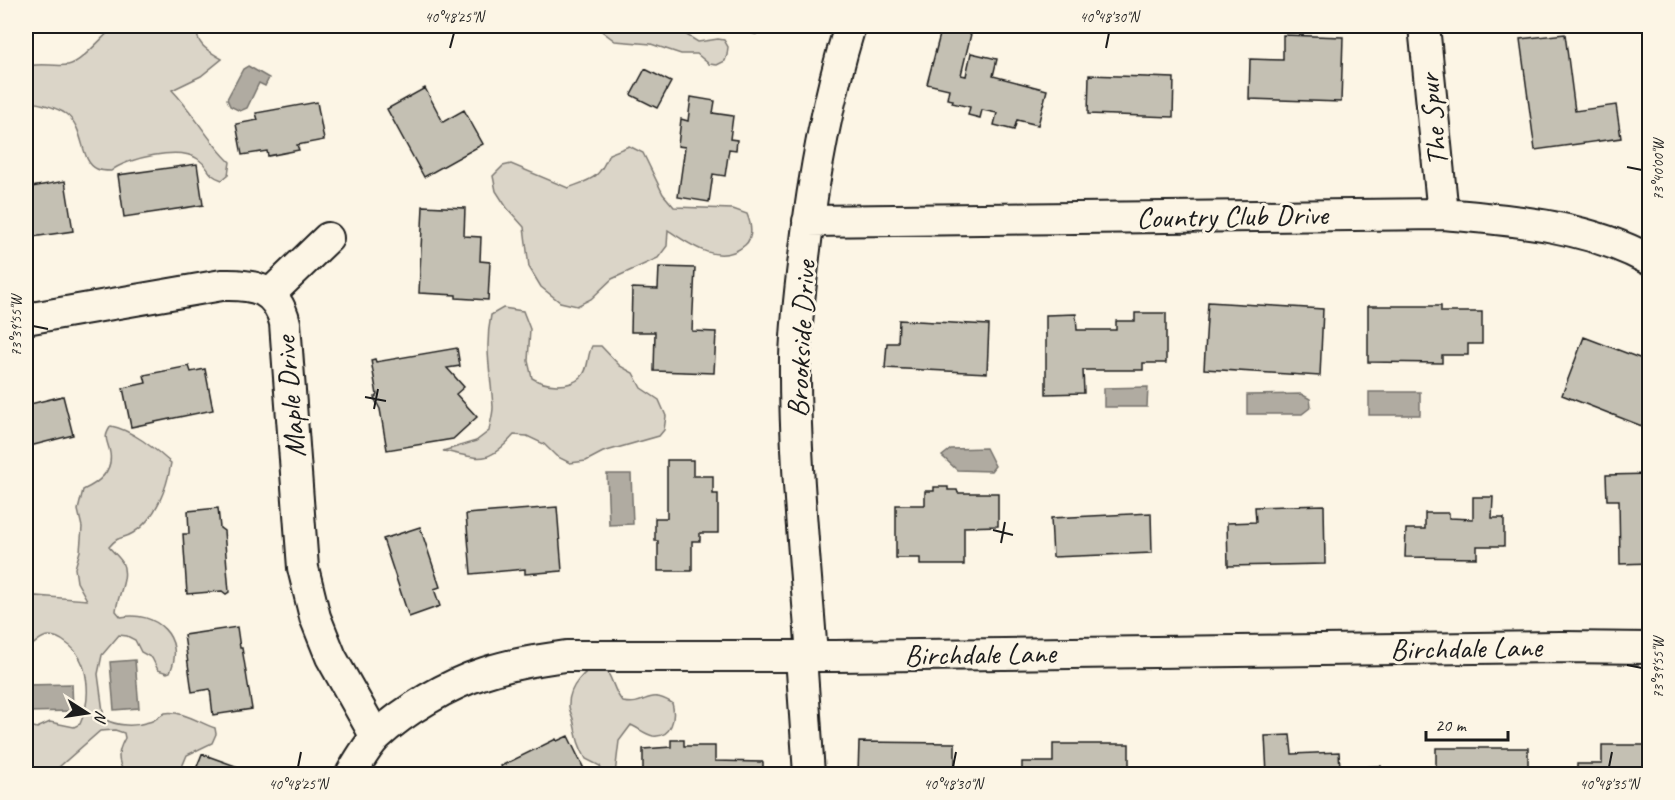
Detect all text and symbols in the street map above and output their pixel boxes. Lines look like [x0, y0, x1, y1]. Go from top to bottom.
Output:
text: 40°48'25"N [424, 8, 487, 27]
text: 40°48'30"N [1079, 8, 1142, 27]
street label: The Spur [1409, 70, 1457, 168]
text: 73°40'00"W [1649, 136, 1668, 200]
street label: Country Club Drive [1136, 195, 1330, 237]
street label: Brookside Drive [778, 258, 824, 418]
text: 73°39'55"W [7, 292, 26, 356]
street label: Maple Drive [266, 333, 314, 459]
street label: Birchdale Lane [1390, 628, 1544, 668]
street label: Birchdale Lane [904, 634, 1058, 674]
text: 73°39'55"W [1649, 634, 1668, 698]
north arrow [57, 683, 117, 743]
scale bar [1426, 704, 1508, 742]
text: N [89, 709, 112, 726]
text: 20 m [1435, 714, 1468, 736]
text: 40°48'25"N [268, 775, 331, 794]
text: 40°48'30"N [923, 775, 986, 794]
text: 40°48'35"N [1579, 775, 1642, 794]

